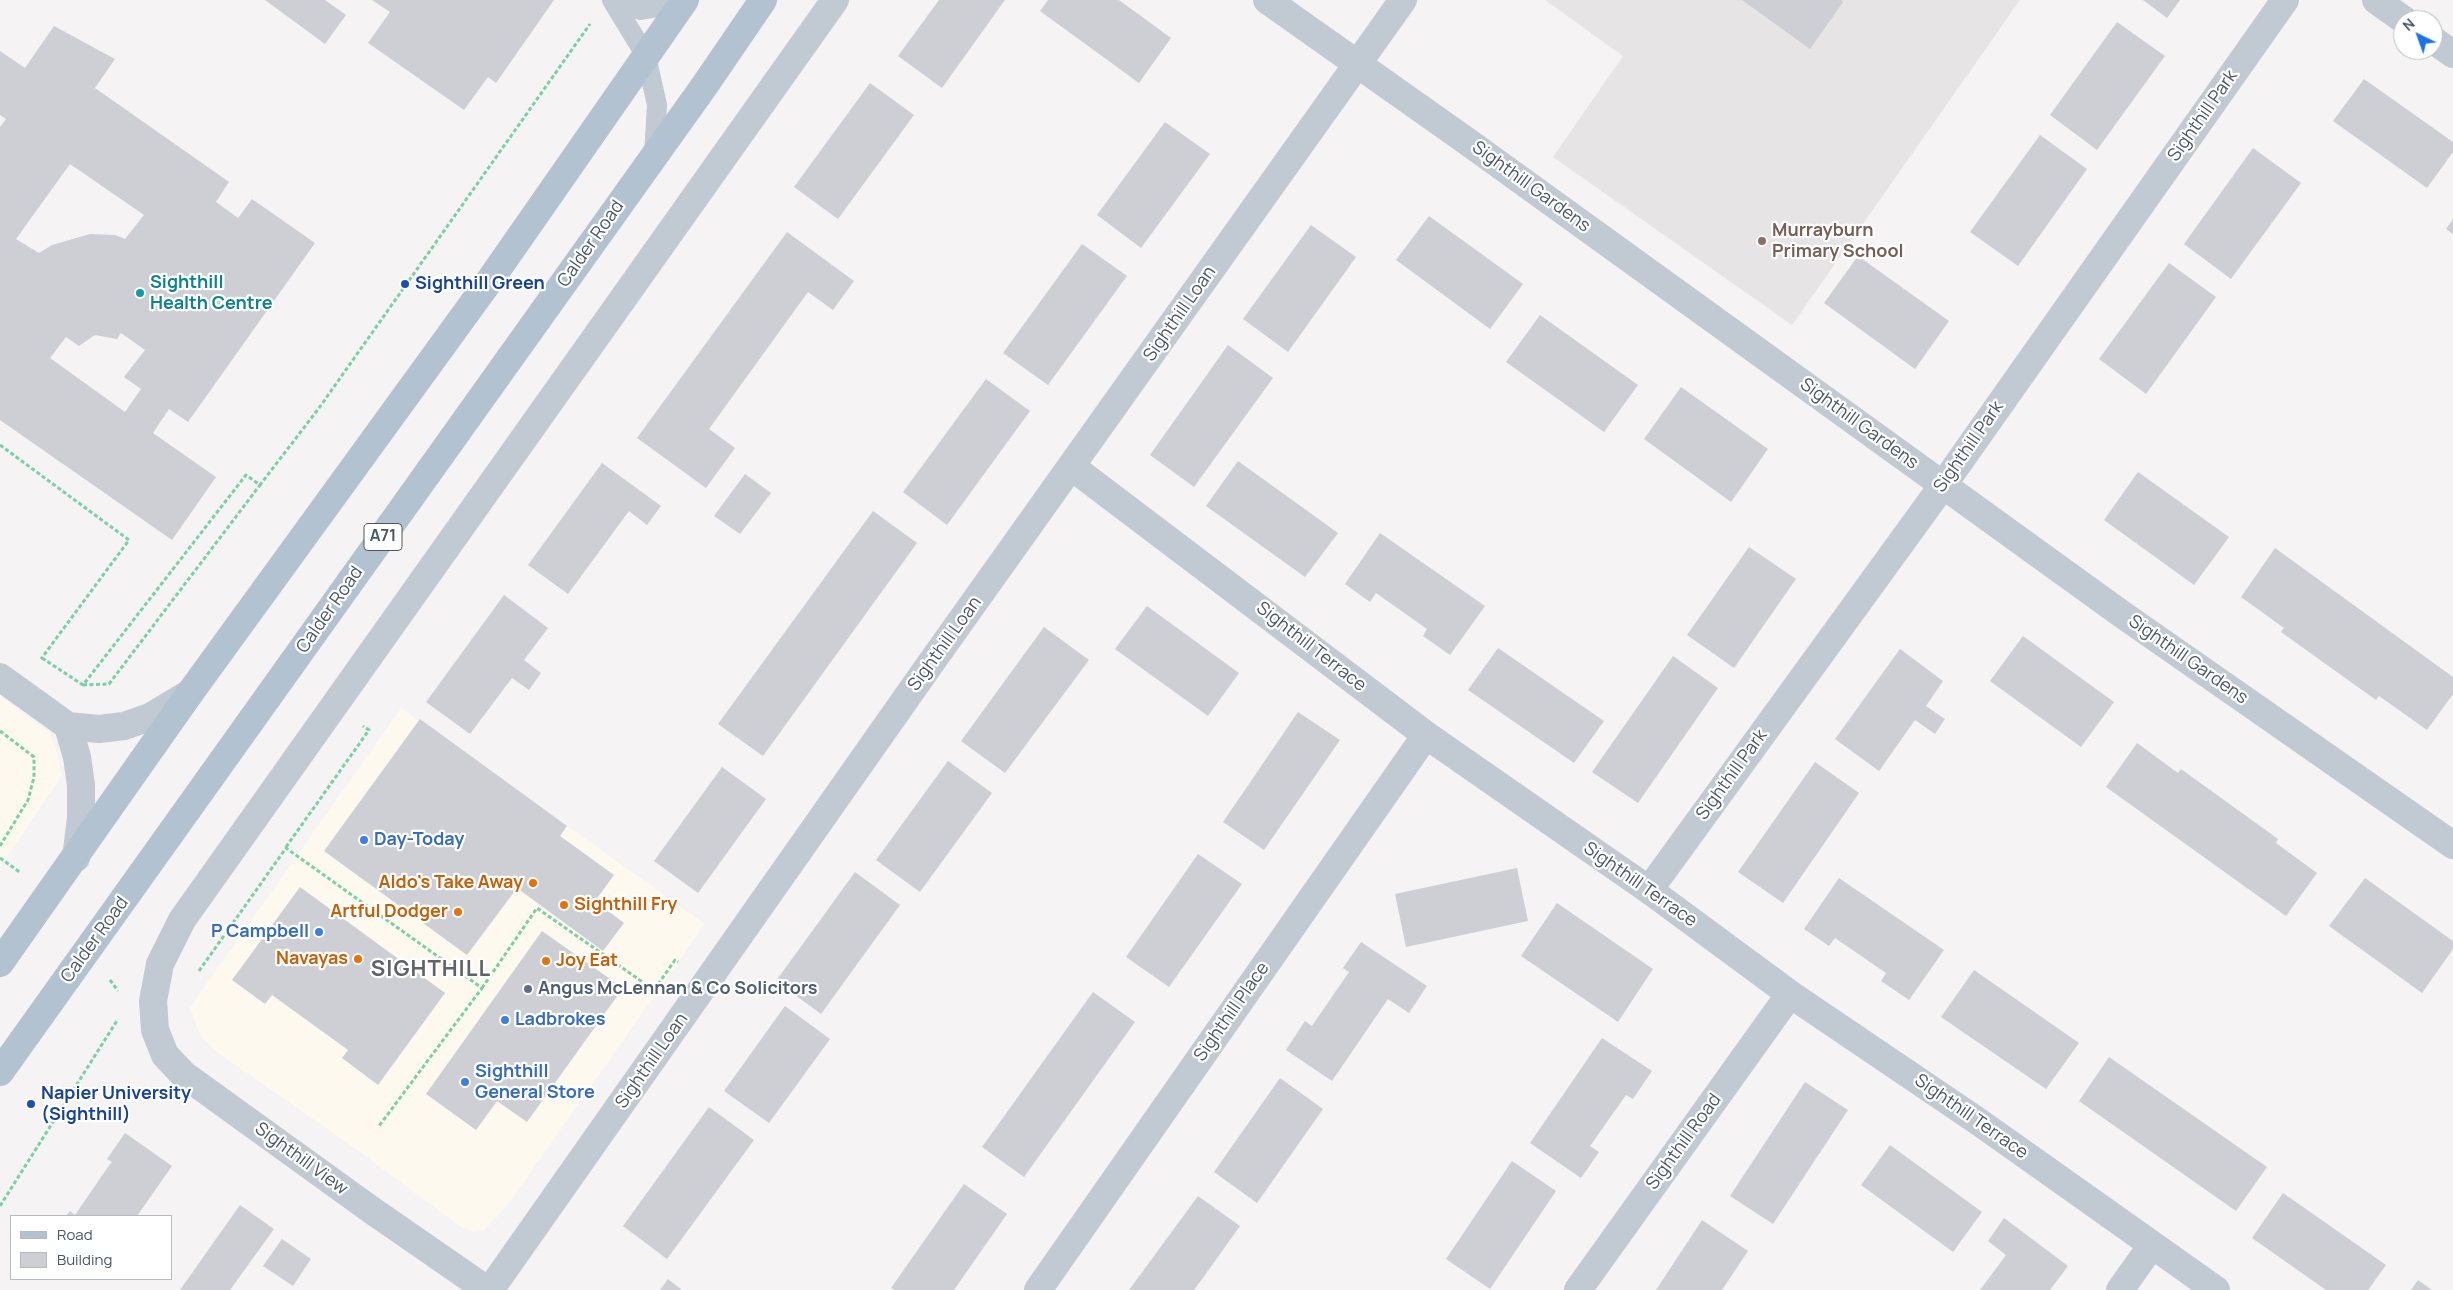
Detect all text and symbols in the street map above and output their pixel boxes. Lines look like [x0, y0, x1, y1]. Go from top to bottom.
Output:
north arrow [2393, 10, 2443, 60]
text: N [2398, 14, 2418, 35]
street label: Sighthill Park [2164, 66, 2242, 166]
street label: Sighthill Gardens [1468, 137, 1594, 237]
street label: Calder Road [553, 196, 629, 292]
place label: Murrayburn Primary School [1772, 220, 1904, 262]
marker: Murrayburn Primary School [1756, 235, 1768, 247]
street label: Sighthill Loan [1139, 262, 1221, 366]
place label: Sighthill Health Centre [150, 272, 272, 314]
place label: Sighthill Green [415, 273, 545, 295]
marker: Sighthill Green [399, 278, 411, 290]
marker: Sighthill Health Centre [134, 287, 146, 299]
street label: Sighthill Gardens [1796, 374, 1922, 474]
street label: Sighthill Park [1930, 397, 2008, 497]
road number: A71 [364, 524, 402, 550]
street label: Calder Road [292, 562, 368, 658]
street label: Sighthill Loan [904, 593, 986, 695]
street label: Sighthill Terrace [1252, 597, 1370, 697]
street label: Sighthill Gardens [2124, 611, 2252, 709]
street label: Sighthill Park [1692, 726, 1772, 824]
place label: Day-Today [374, 829, 464, 851]
marker: Day-Today [358, 834, 370, 846]
street label: Sighthill Terrace [1579, 838, 1701, 932]
place label: Aldo's Take Away [378, 872, 523, 894]
marker: Aldo's Take Away [527, 877, 539, 889]
street label: Calder Road [57, 893, 133, 987]
place label: Sighthill Fry [574, 894, 677, 916]
marker: Sighthill Fry [558, 899, 570, 911]
place label: Artful Dodger [330, 901, 448, 923]
marker: Artful Dodger [452, 906, 464, 918]
place label: P Campbell [211, 921, 309, 943]
marker: P Campbell [313, 926, 325, 938]
place label: Navayas [276, 948, 348, 970]
place label: Joy Eat [556, 950, 618, 972]
marker: Navayas [352, 953, 364, 965]
marker: Joy Eat [540, 955, 552, 967]
district label: SIGHTHILL [370, 957, 492, 983]
street label: Sighthill Place [1190, 958, 1274, 1066]
place label: Angus McLennan & Co Solicitors [538, 978, 818, 1000]
marker: Angus McLennan & Co Solicitors [522, 983, 534, 995]
place label: Ladbrokes [515, 1009, 605, 1031]
street label: Sighthill Loan [611, 1009, 693, 1113]
marker: Ladbrokes [499, 1014, 511, 1026]
place label: Sighthill General Store [475, 1061, 595, 1104]
street label: Sighthill Terrace [1910, 1070, 2032, 1164]
marker: Sighthill General Store [459, 1076, 471, 1088]
place label: Napier University (Sighthill) [41, 1083, 191, 1126]
street label: Sighthill Road [1642, 1090, 1726, 1194]
marker: Napier University (Sighthill) [25, 1098, 37, 1110]
street label: Sighthill View [250, 1118, 352, 1200]
legend [10, 1215, 172, 1280]
text: Road [57, 1224, 93, 1245]
text: Building [57, 1249, 112, 1270]

